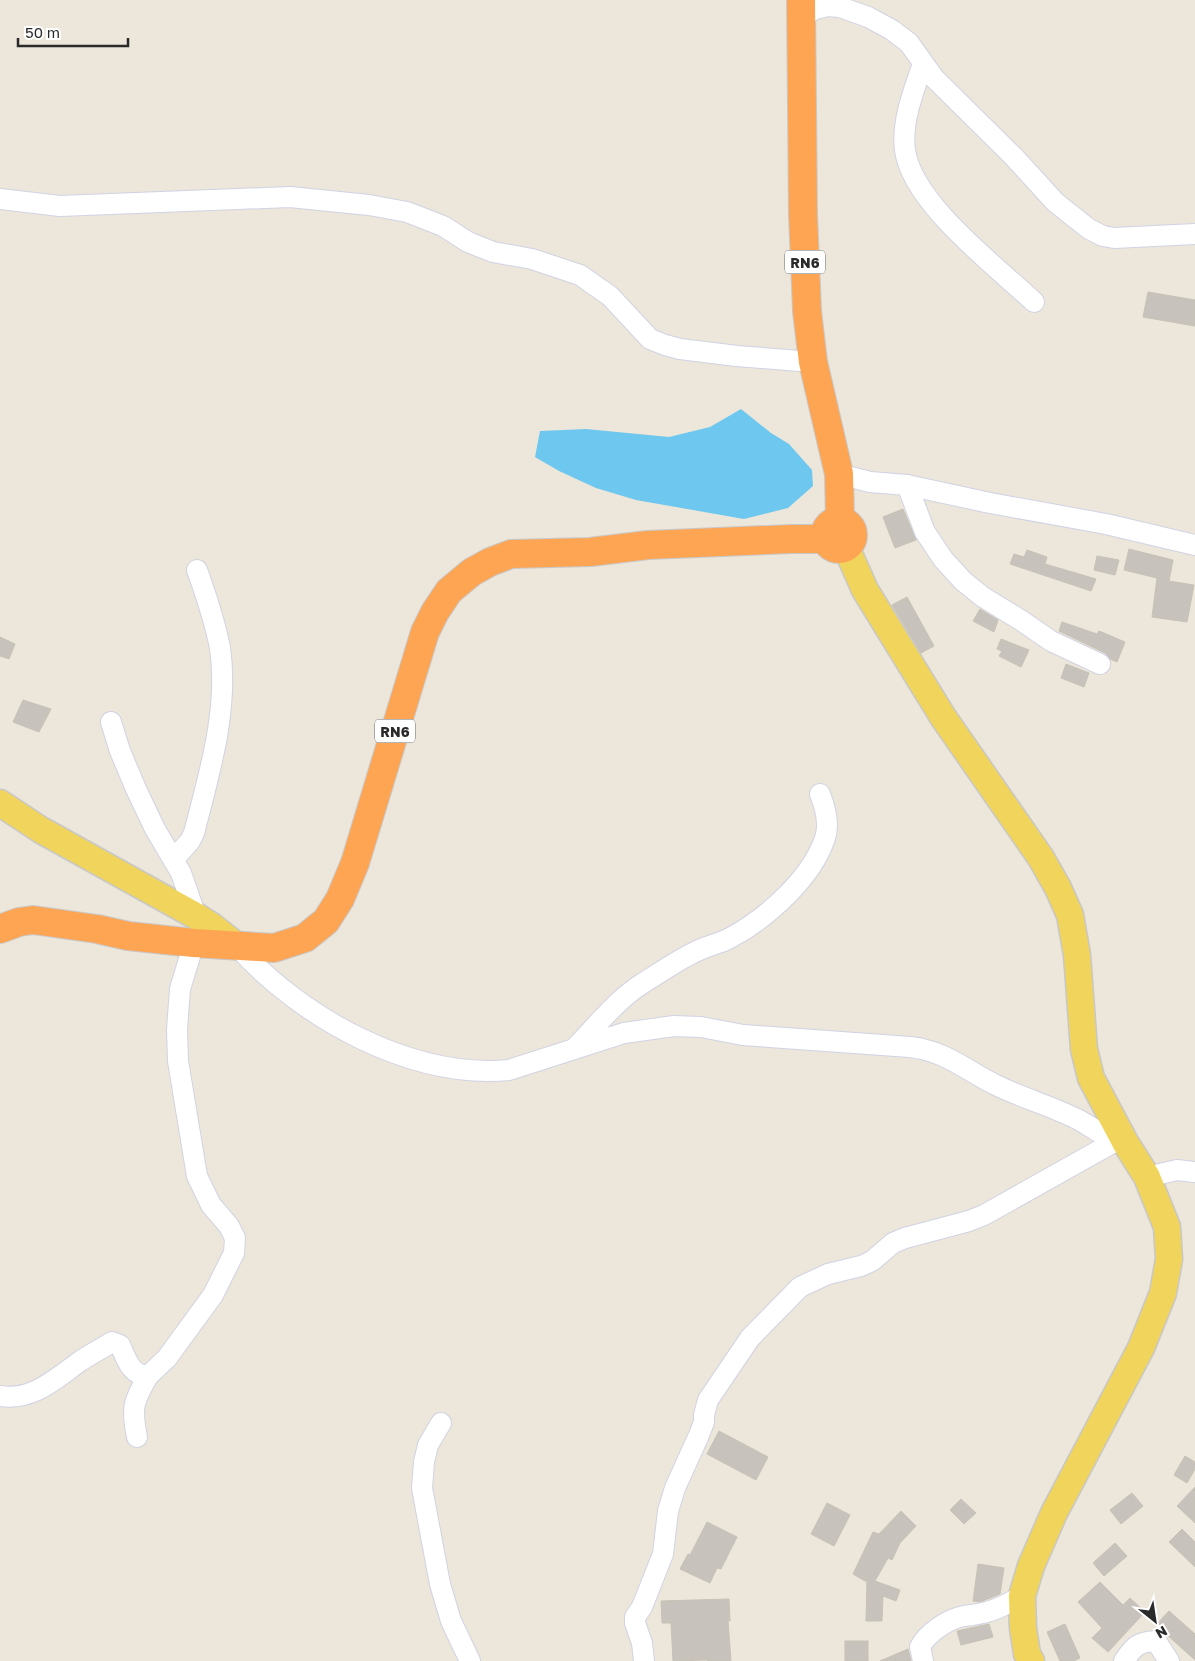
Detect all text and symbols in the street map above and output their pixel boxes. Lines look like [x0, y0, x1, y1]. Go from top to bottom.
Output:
scale bar [18, 15, 128, 47]
text: 50 m [25, 23, 60, 41]
road number: RN6 [785, 250, 825, 274]
road number: RN6 [375, 719, 415, 742]
north arrow [1130, 1596, 1180, 1646]
text: N [1153, 1623, 1171, 1643]

